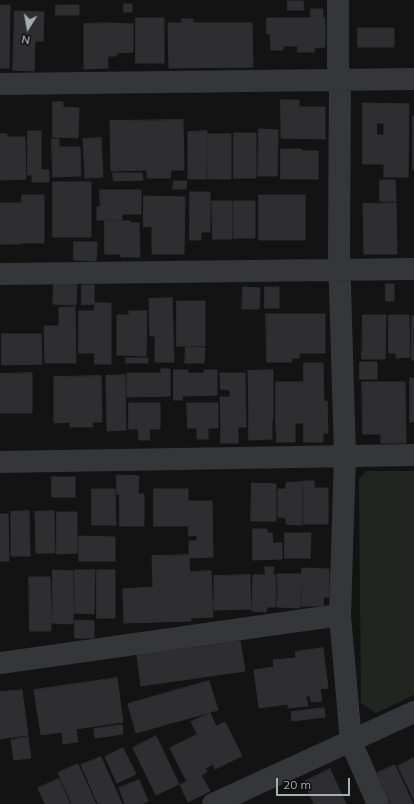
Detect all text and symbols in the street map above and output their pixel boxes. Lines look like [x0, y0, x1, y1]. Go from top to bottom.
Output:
north arrow [8, 8, 48, 48]
text: N [20, 32, 31, 47]
scale bar [278, 770, 352, 796]
text: 20 m [283, 777, 311, 792]

